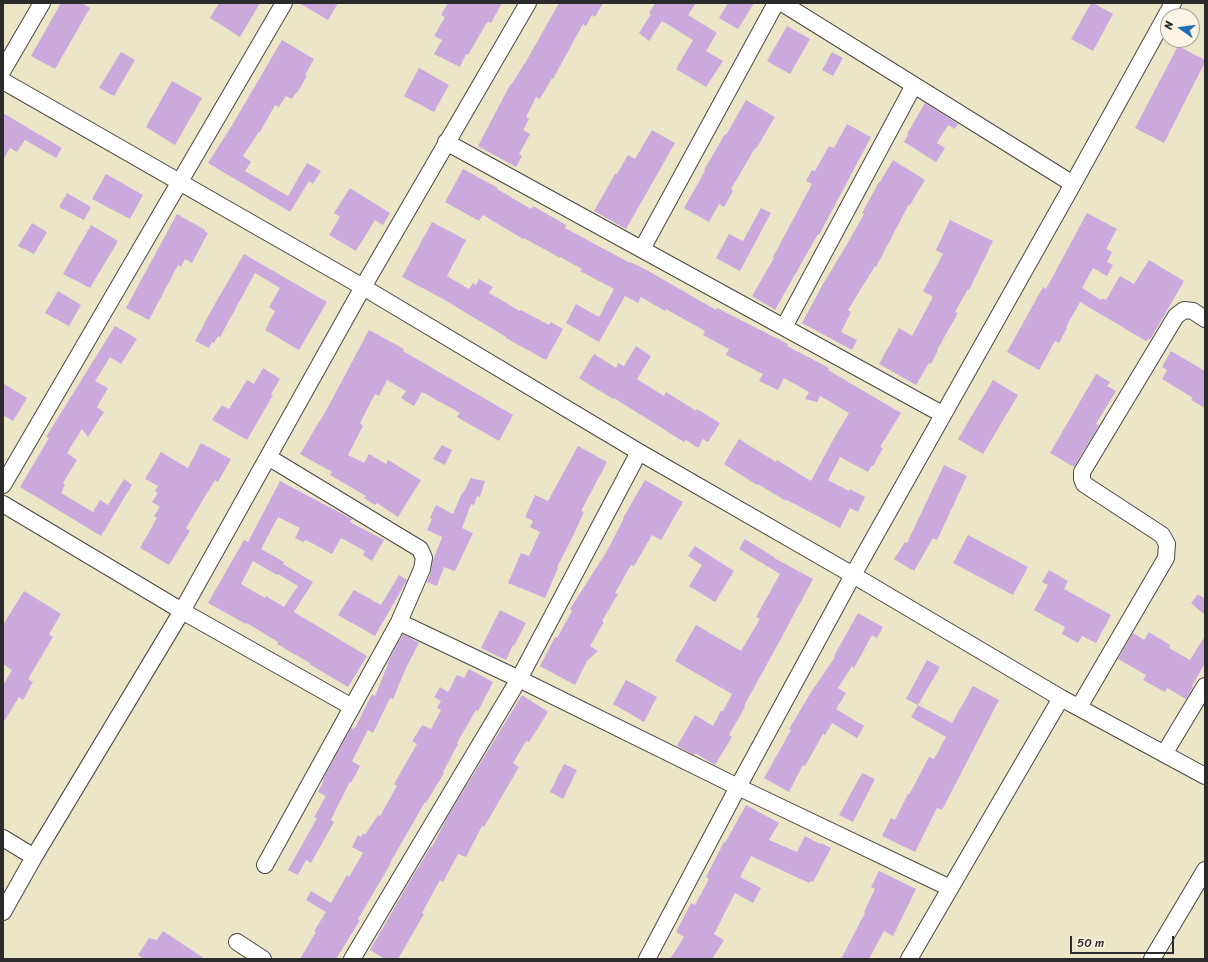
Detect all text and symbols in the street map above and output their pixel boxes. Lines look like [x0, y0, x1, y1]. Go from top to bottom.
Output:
north arrow [1160, 8, 1200, 48]
text: N [1159, 19, 1179, 31]
scale bar [1072, 928, 1176, 954]
text: 50 m [1077, 932, 1104, 954]

